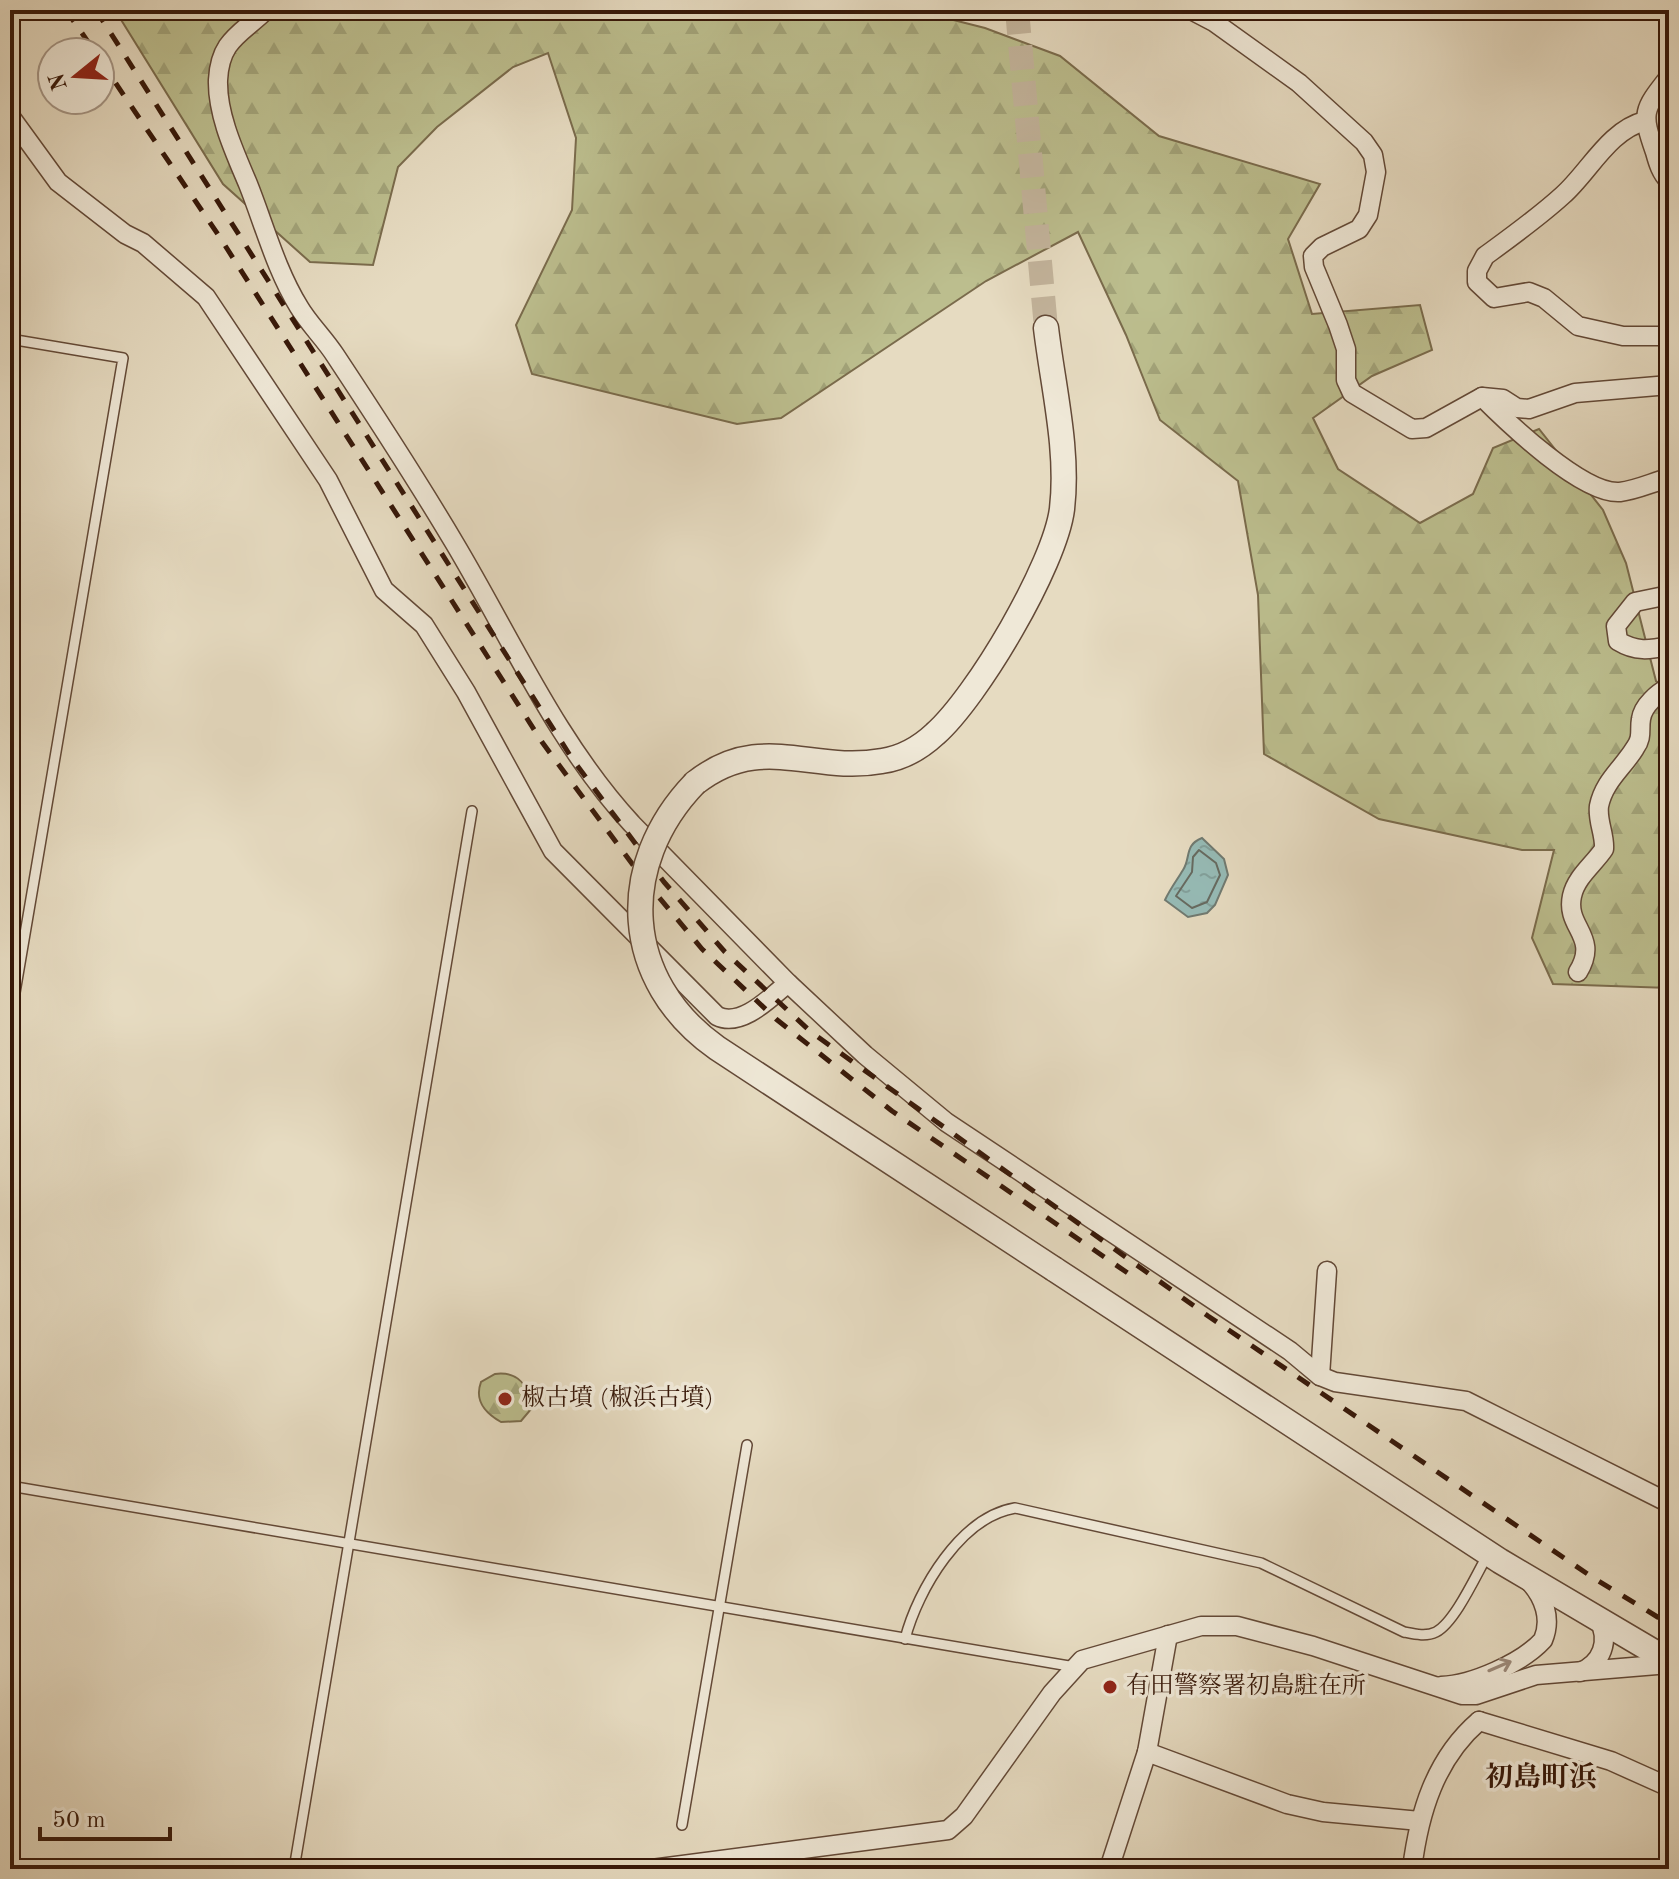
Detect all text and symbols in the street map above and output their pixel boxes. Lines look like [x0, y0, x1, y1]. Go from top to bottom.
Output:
north arrow [36, 36, 116, 116]
text: N [46, 70, 72, 93]
place label: 椒古墳 (椒浜古墳) [521, 1384, 713, 1411]
marker: 椒古墳 (椒浜古墳) [496, 1390, 514, 1408]
one-way arrow [1488, 1658, 1512, 1673]
place label: 有田警察署初島駐在所 [1126, 1672, 1366, 1699]
marker: 有田警察署初島駐在所 [1101, 1678, 1119, 1696]
district label: 初島町浜 [1485, 1761, 1597, 1793]
scale bar [40, 1791, 170, 1841]
text: 50 m [52, 1809, 106, 1833]

